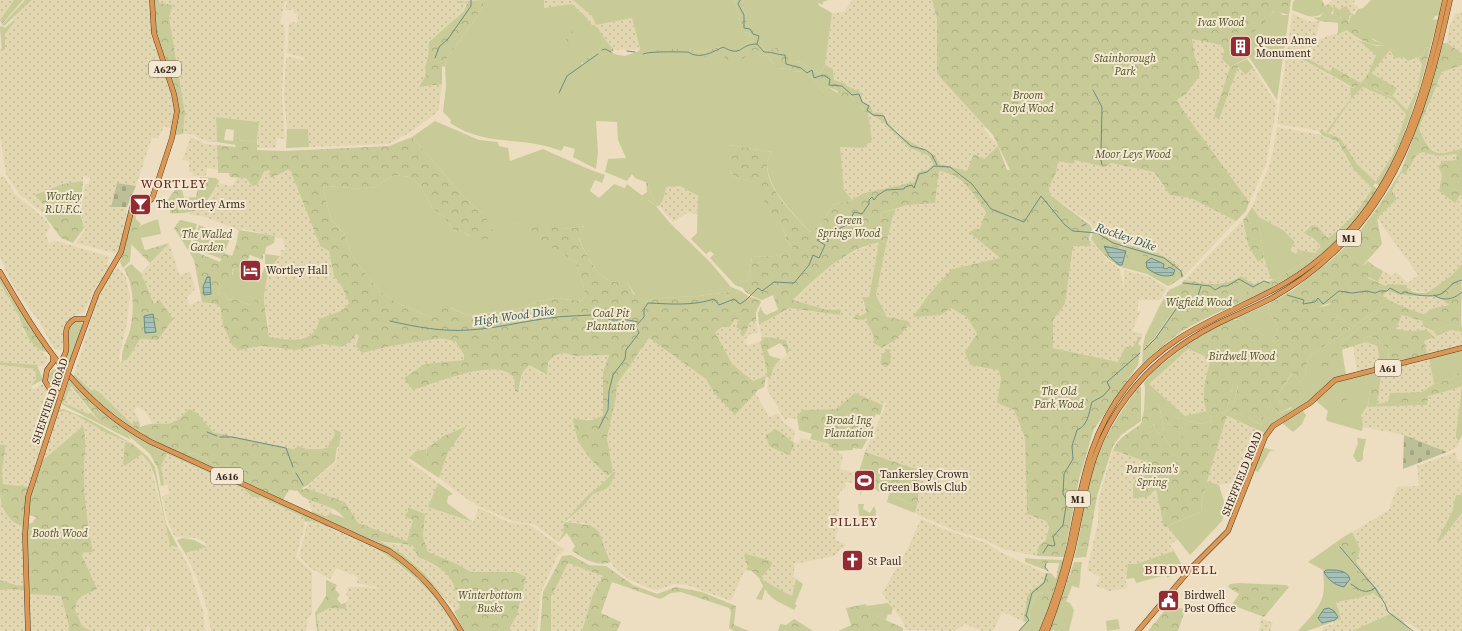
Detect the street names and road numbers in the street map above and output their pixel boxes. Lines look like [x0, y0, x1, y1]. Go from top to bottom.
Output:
road number: A629 [149, 61, 181, 77]
road number: M1 [1337, 230, 1361, 246]
street label: SHEFFIELD ROAD [28, 356, 72, 446]
road number: A61 [1375, 360, 1401, 376]
street label: SHEFFIELD ROAD [1218, 429, 1266, 519]
road number: A616 [211, 468, 243, 484]
road number: M1 [1066, 491, 1090, 507]

